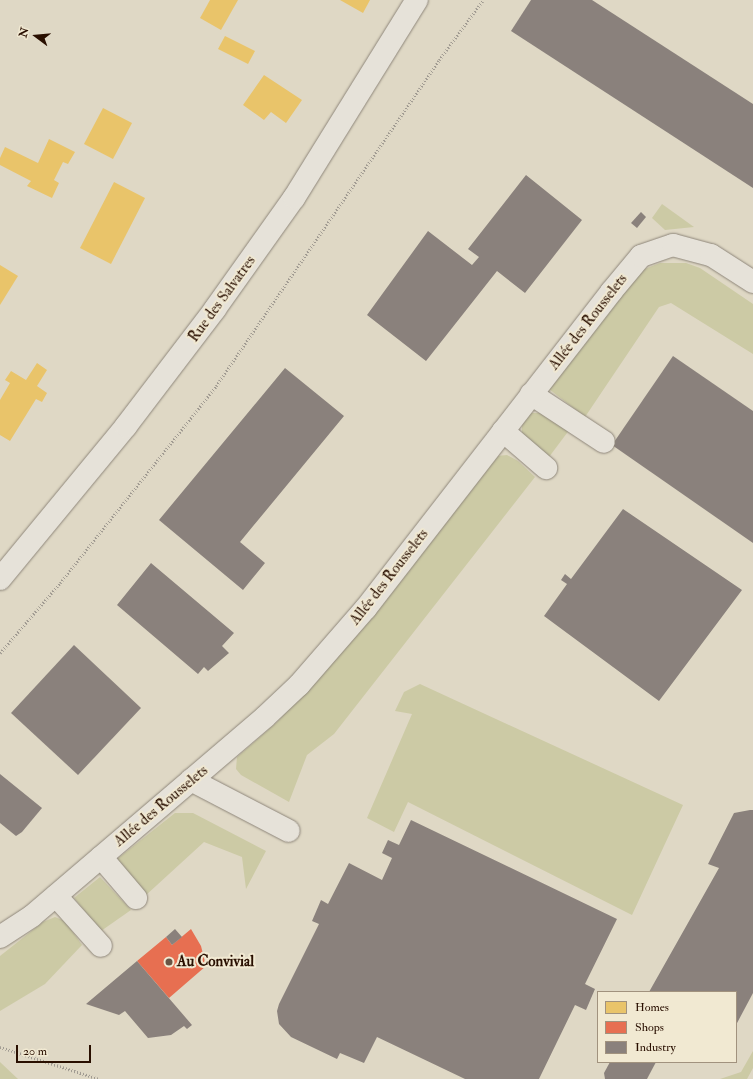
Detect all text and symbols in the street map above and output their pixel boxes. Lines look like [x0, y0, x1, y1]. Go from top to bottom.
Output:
north arrow [16, 16, 56, 56]
text: N [16, 26, 32, 39]
street label: Rue des Salvatres [185, 252, 259, 346]
street label: Allée des Rousselets [545, 270, 631, 374]
street label: Allée des Rousselets [346, 525, 432, 629]
street label: Allée des Rousselets [110, 762, 212, 850]
place label: Au Convivial [177, 953, 254, 971]
marker: Au Convivial [164, 957, 174, 967]
legend [597, 991, 737, 1063]
text: Homes [635, 1000, 669, 1015]
text: Shops [635, 1020, 664, 1035]
scale bar [18, 1037, 93, 1063]
text: Industry [635, 1040, 676, 1055]
text: 20 m [23, 1044, 47, 1059]

